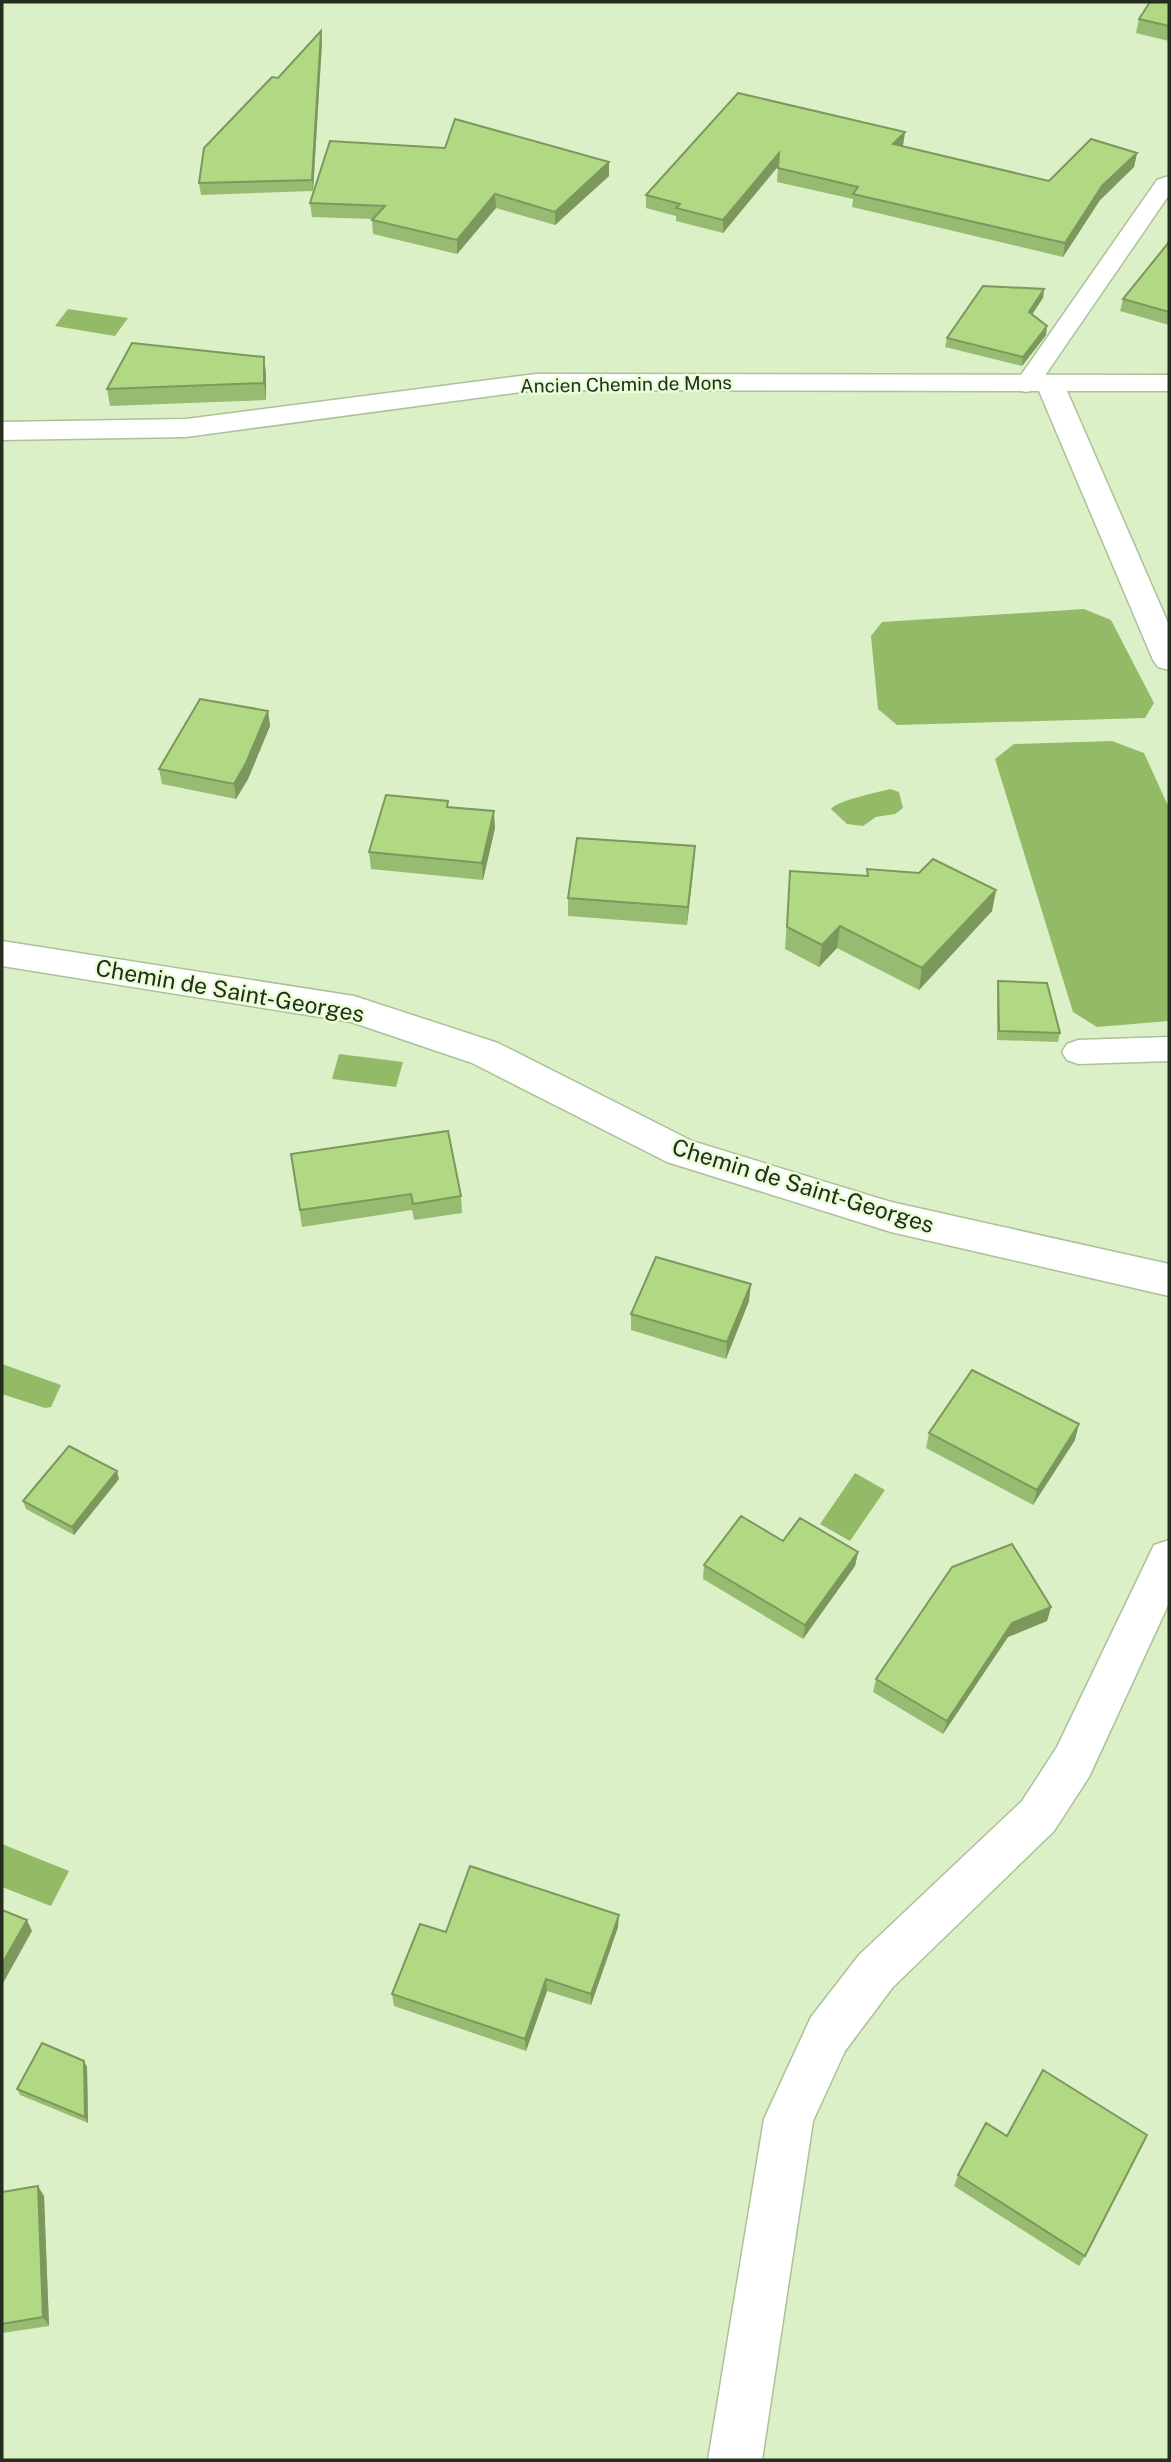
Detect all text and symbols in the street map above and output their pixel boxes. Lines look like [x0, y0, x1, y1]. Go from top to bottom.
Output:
street label: Ancien Chemin de Mons [520, 371, 732, 397]
street label: Chemin de Saint-Georges [94, 954, 367, 1027]
street label: Chemin de Saint-Georges [669, 1133, 937, 1238]

